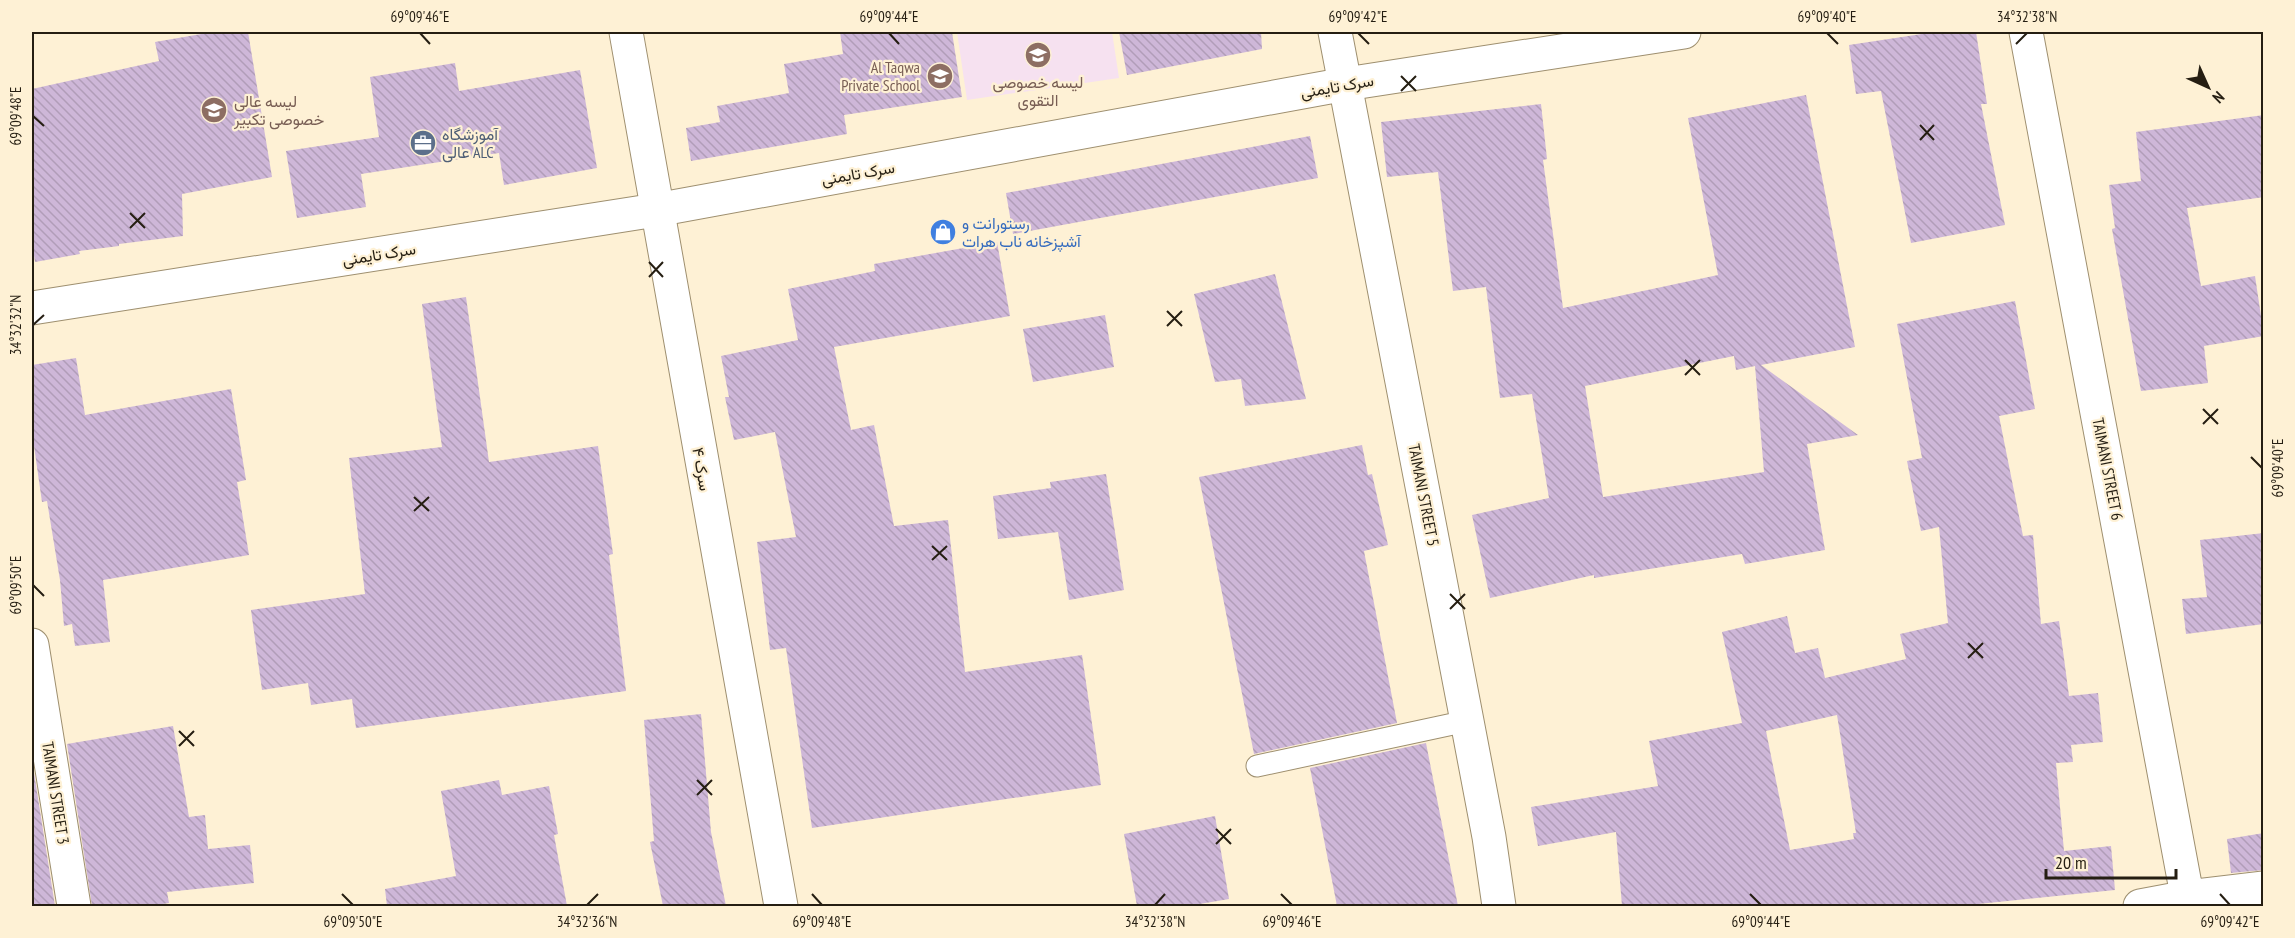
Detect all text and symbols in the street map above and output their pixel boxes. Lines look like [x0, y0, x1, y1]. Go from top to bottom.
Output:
text: 69°09'46"E [390, 7, 450, 26]
text: 69°09'44"E [859, 7, 919, 26]
text: 69°09'42"E [1328, 7, 1388, 26]
text: 69°09'40"E [1797, 7, 1857, 26]
text: 34°32'38"N [1997, 7, 2057, 26]
school or university icon: لیسه خصوصی التقوی [1023, 40, 1053, 70]
place label: Al Taqwa Private School [841, 57, 920, 95]
north arrow [2178, 57, 2238, 117]
school or university icon: Al Taqwa Private School [925, 61, 955, 91]
street label: سرک تایمنی [1299, 70, 1375, 103]
place label: لیسه خصوصی التقوی [993, 72, 1083, 111]
text: 69°09'48"E [6, 86, 25, 146]
text: N [2208, 87, 2229, 108]
place label: لیسه عالی خصوصی تکبیر [233, 91, 325, 130]
school or university icon: لیسه عالی خصوصی تکبیر [199, 95, 229, 125]
place label: آموزشگاه عالی ALC [442, 124, 499, 163]
office icon: آموزشگاه عالی ALC [408, 128, 438, 158]
street label: سرک تایمنی [820, 157, 896, 190]
place label: رستورانت و آشپزخانه ناب هرات [962, 213, 1082, 253]
shop icon: رستورانت و آشپزخانه ناب هرات [928, 217, 958, 247]
street label: سرک تایمنی [341, 238, 417, 271]
text: 34°32'32"N [6, 295, 25, 355]
street label: TAIMANI STREET 6 [2088, 416, 2128, 522]
text: 69°09'40"E [2268, 438, 2287, 498]
street label: TAIMANI STREET 5 [1404, 442, 1444, 548]
street label: سرک ۴ [687, 446, 716, 493]
text: 69°09'50"E [6, 555, 25, 615]
street label: TAIMANI STREET 3 [38, 740, 74, 846]
scale bar [2046, 842, 2176, 880]
text: 20 m [2055, 851, 2087, 874]
text: 69°09'50"E [323, 912, 383, 931]
text: 34°32'36"N [557, 912, 617, 931]
text: 69°09'48"E [792, 912, 852, 931]
text: 34°32'38"N [1125, 912, 1185, 931]
text: 69°09'46"E [1262, 912, 1322, 931]
text: 69°09'44"E [1731, 912, 1791, 931]
text: 69°09'42"E [2200, 912, 2260, 931]

